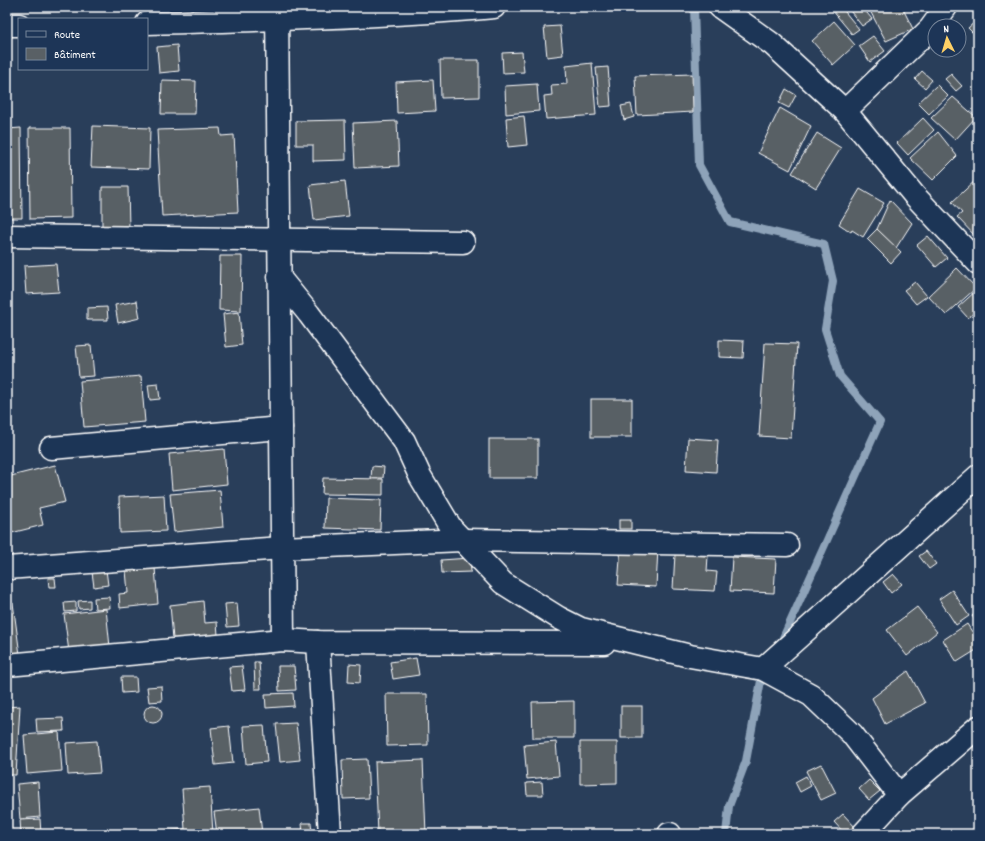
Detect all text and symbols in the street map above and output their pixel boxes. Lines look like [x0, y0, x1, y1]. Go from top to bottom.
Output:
legend [18, 18, 148, 70]
north arrow [927, 18, 967, 58]
text: N [943, 22, 950, 38]
text: Route [54, 27, 80, 44]
text: Bâtiment [54, 47, 96, 64]

